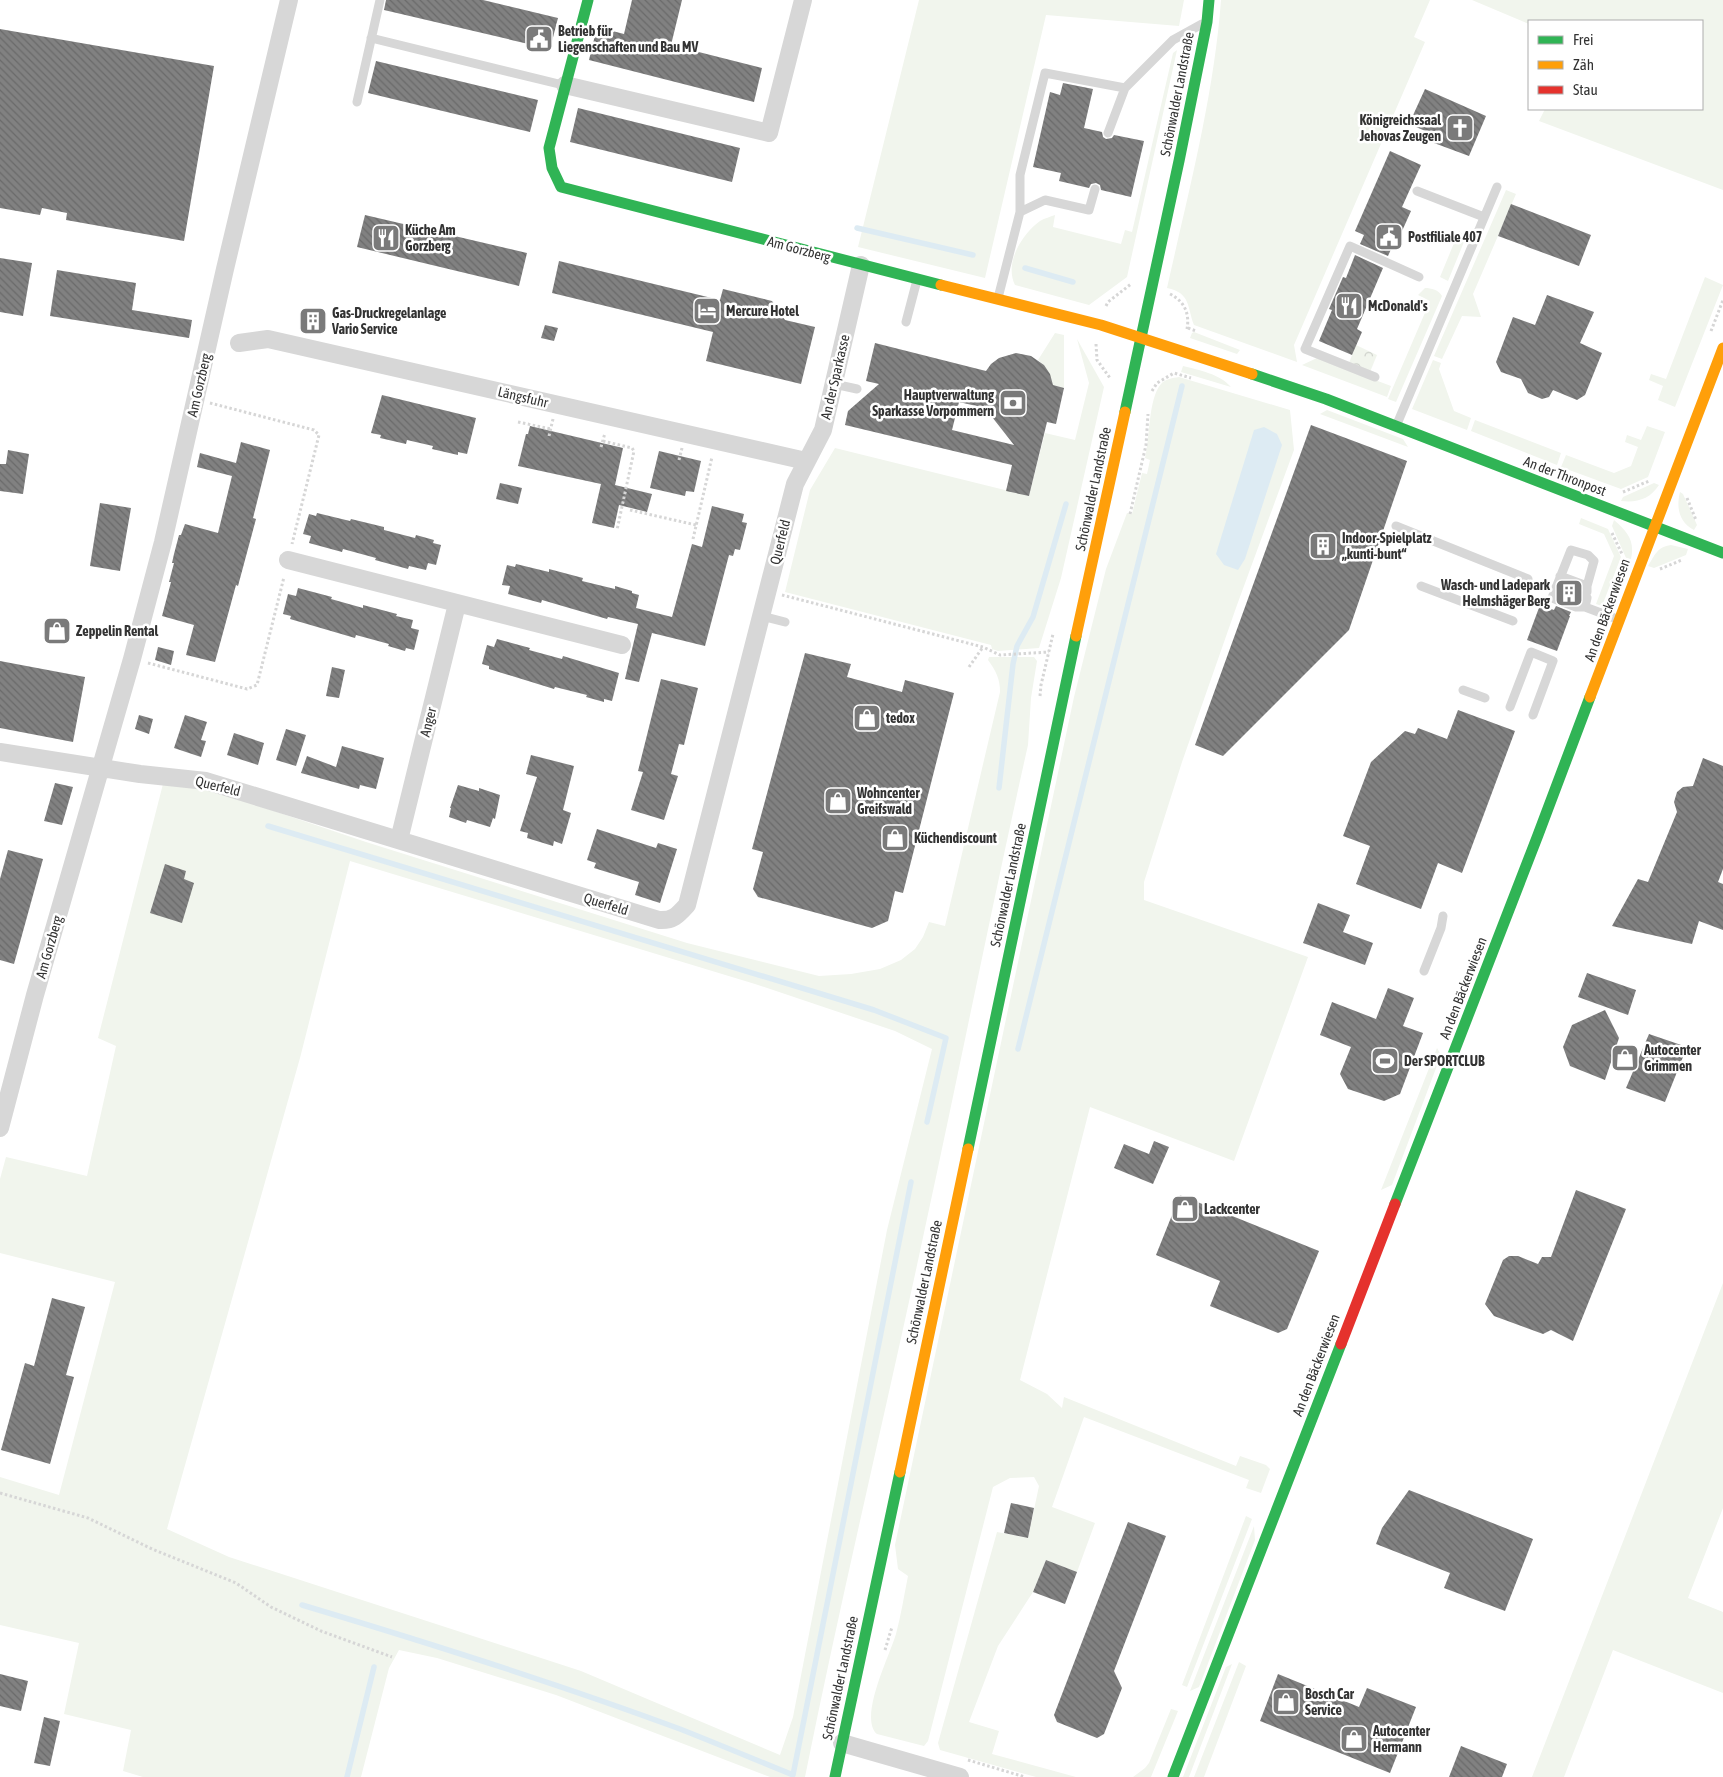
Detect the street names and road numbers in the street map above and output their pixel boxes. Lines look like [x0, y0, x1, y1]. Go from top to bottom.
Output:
street label: Schönwalder Landstraße [1157, 31, 1197, 157]
street label: Am Gorzberg [766, 233, 832, 265]
street label: An der Sparkasse [817, 333, 853, 421]
street label: Am Gorzberg [184, 352, 214, 418]
street label: Längsfuhr [496, 383, 551, 411]
street label: Schönwalder Landstraße [1072, 426, 1114, 552]
street label: An der Thronpost [1522, 453, 1608, 499]
street label: Querfeld [767, 518, 793, 566]
street label: An den Bäckerwiesen [1581, 557, 1633, 663]
street label: Anger [417, 705, 440, 738]
street label: Querfeld [194, 773, 242, 799]
street label: Schönwalder Landstraße [987, 822, 1029, 948]
street label: Querfeld [582, 890, 630, 918]
street label: Am Gorzberg [32, 914, 66, 980]
street label: An den Bäckerwiesen [1436, 935, 1490, 1041]
street label: Schönwalder Landstraße [903, 1219, 945, 1345]
street label: An den Bäckerwiesen [1289, 1312, 1343, 1418]
street label: Schönwalder Landstraße [819, 1615, 861, 1741]

